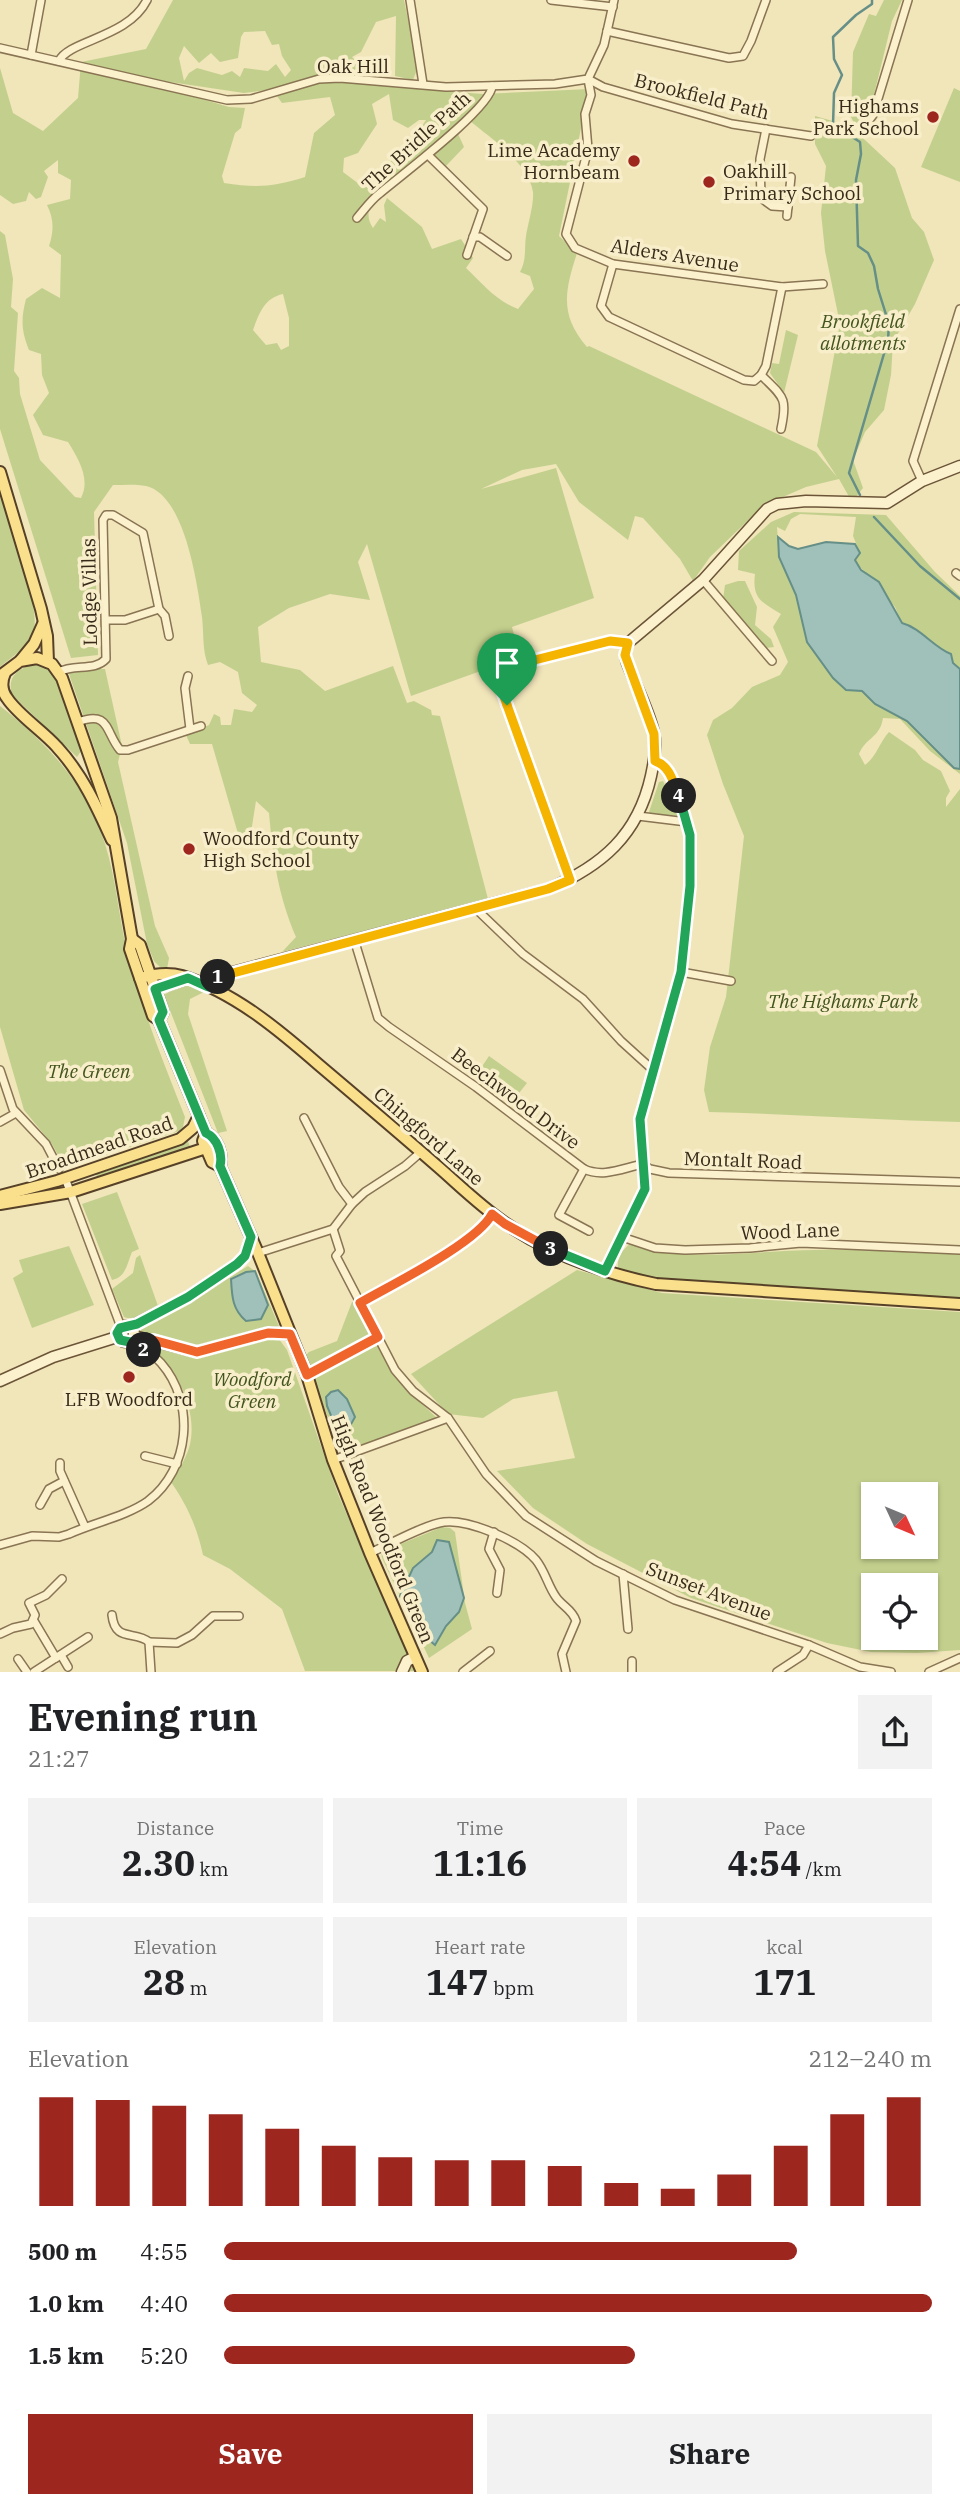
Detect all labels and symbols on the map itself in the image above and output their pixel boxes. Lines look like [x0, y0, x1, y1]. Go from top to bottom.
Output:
street label: Oak Hill [317, 54, 389, 78]
street label: Brookfield Path [632, 68, 772, 124]
street label: The Bridle Path [357, 86, 475, 196]
place label: Highams Park School [813, 94, 919, 140]
marker: Highams Park School [925, 109, 941, 125]
place label: Lime Academy Hornbeam [487, 138, 621, 184]
marker: Lime Academy Hornbeam [626, 153, 642, 169]
place label: Oakhill Primary School [723, 159, 862, 205]
marker: Oakhill Primary School [701, 174, 717, 190]
street label: Alders Avenue [609, 233, 741, 277]
park label: Brookfield allotments [820, 309, 906, 355]
street label: Lodge Villas [76, 538, 102, 646]
pin [477, 633, 537, 705]
pin: 4 [662, 778, 696, 814]
place label: Woodford County High School [203, 826, 360, 872]
marker: Woodford County High School [181, 841, 197, 857]
pin: 1 [200, 960, 235, 995]
park label: The Highams Park [768, 989, 919, 1013]
street label: Beechwood Drive [447, 1042, 585, 1154]
park label: The Green [47, 1059, 131, 1083]
street label: Chingford Lane [369, 1082, 489, 1190]
street label: Broadmead Road [22, 1111, 176, 1183]
street label: Montalt Road [683, 1146, 803, 1174]
street label: Wood Lane [740, 1217, 840, 1245]
pin: 3 [534, 1232, 568, 1266]
pin: 2 [127, 1332, 162, 1368]
park label: Woodford Green [213, 1367, 292, 1413]
marker: LFB Woodford [121, 1369, 137, 1385]
place label: LFB Woodford [65, 1387, 193, 1411]
street label: High Road Woodford Green [326, 1411, 440, 1647]
north arrow [861, 1482, 938, 1559]
street label: Sunset Avenue [643, 1556, 775, 1626]

